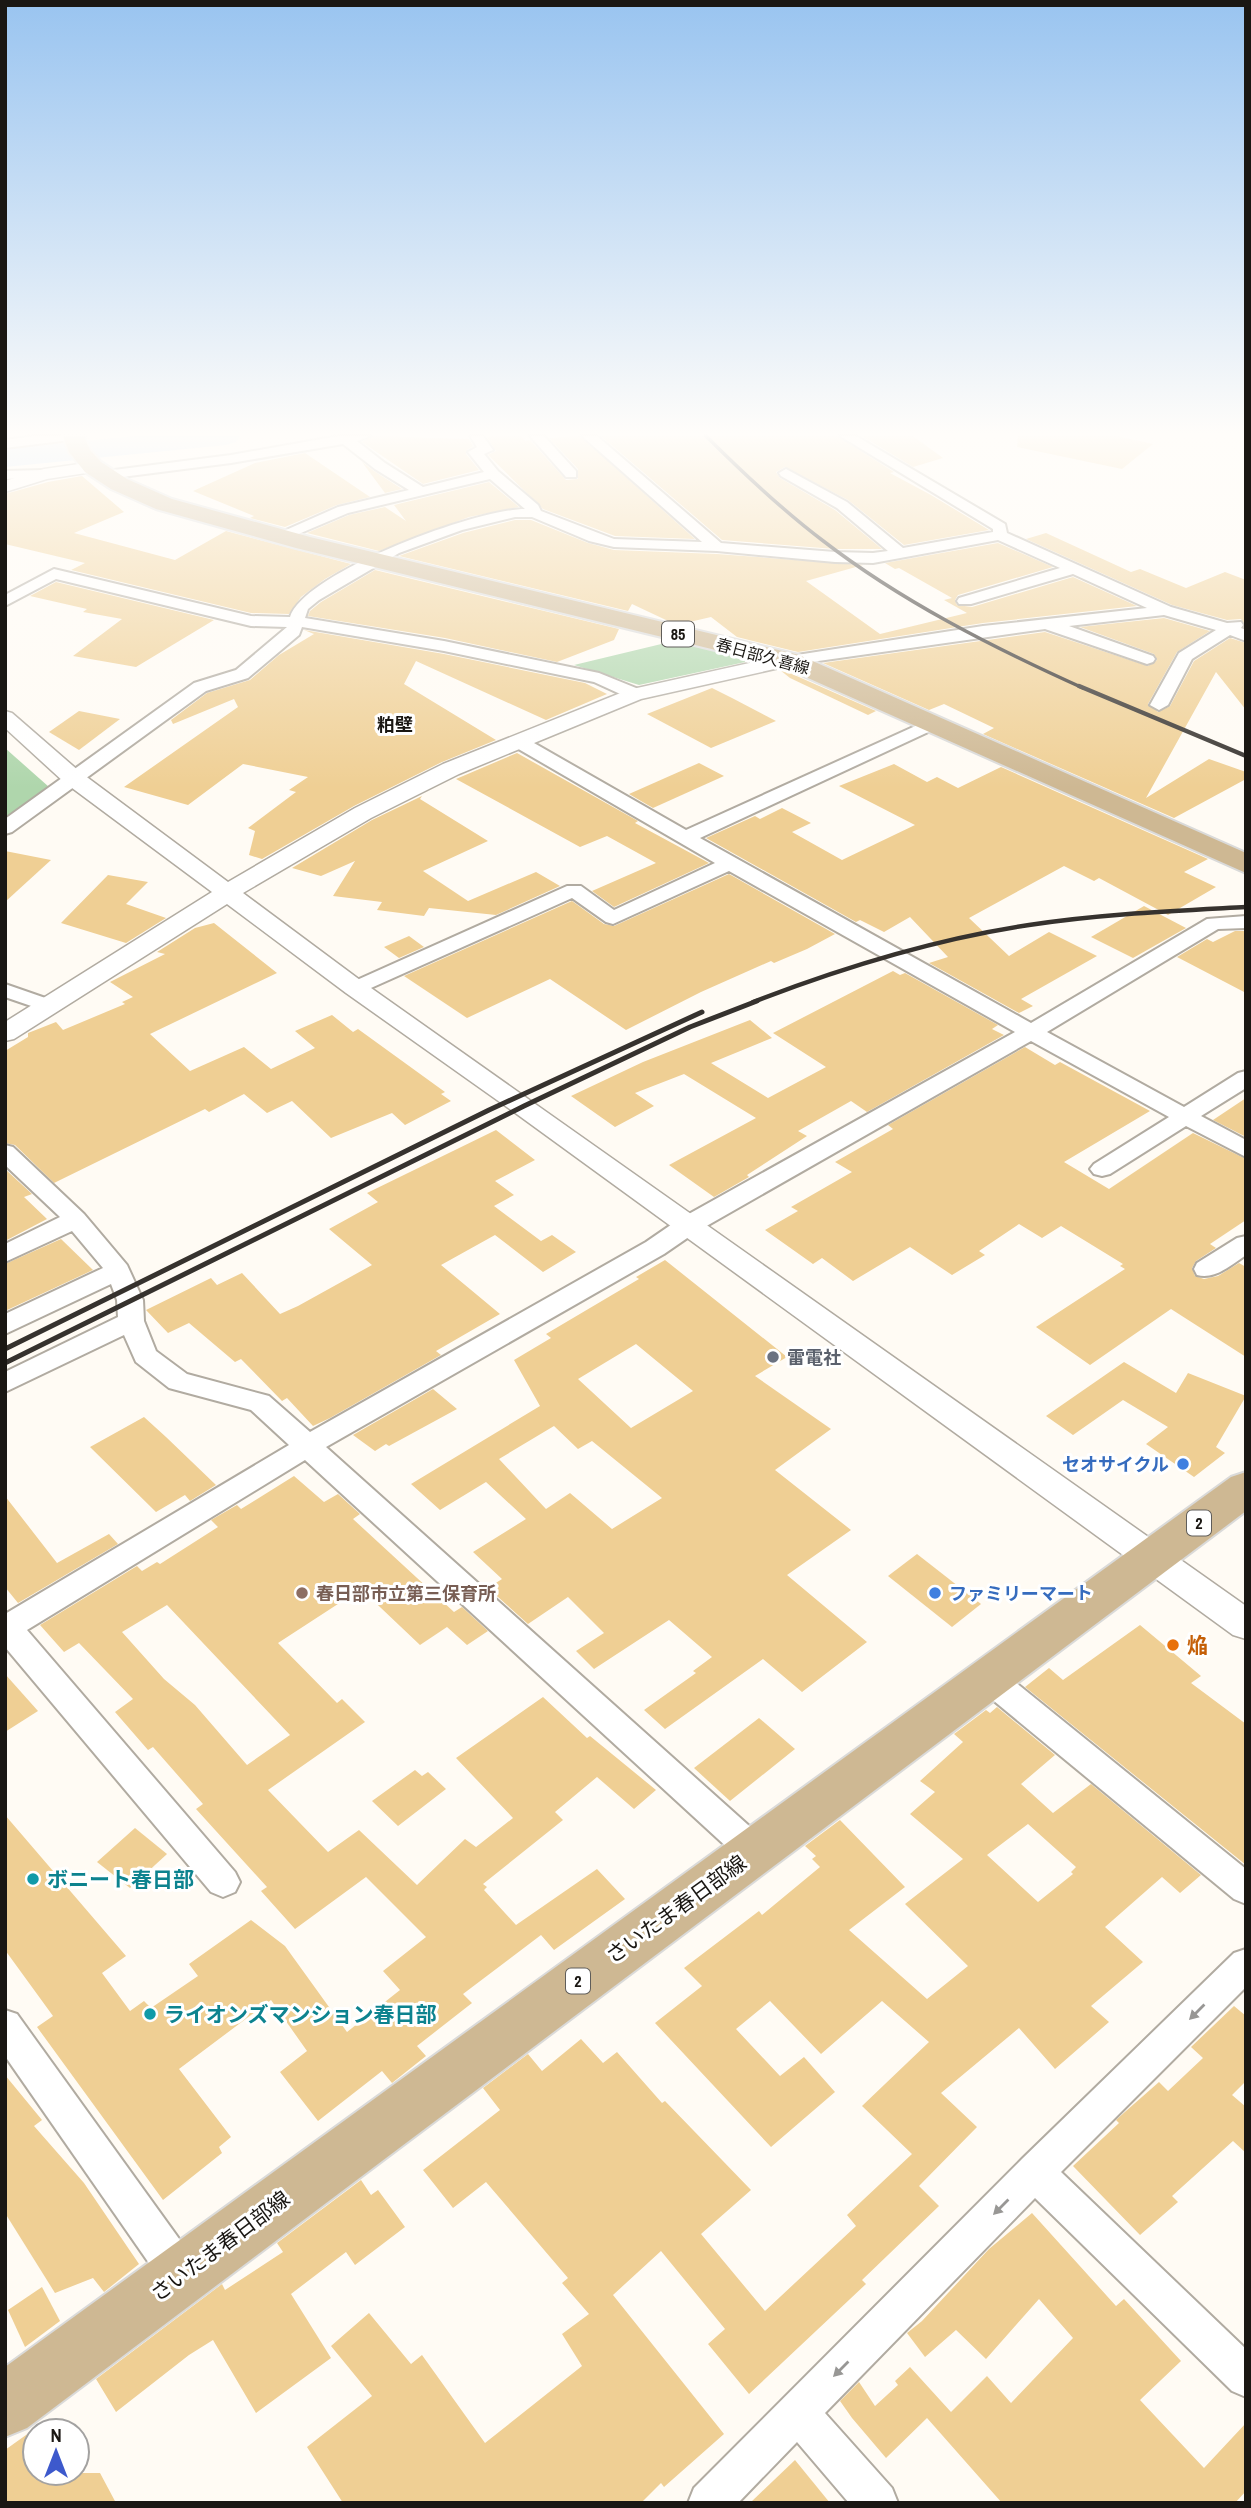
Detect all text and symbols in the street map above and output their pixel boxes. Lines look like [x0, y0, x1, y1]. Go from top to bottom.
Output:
road number: 85 [662, 622, 694, 646]
street label: 春日部久喜線 [714, 633, 812, 679]
district label: 粕壁 [377, 712, 413, 737]
place label: 雷電社 [787, 1345, 841, 1370]
marker: 雷電社 [765, 1349, 781, 1365]
place label: セオサイクル [1062, 1452, 1169, 1477]
marker: セオサイクル [1175, 1456, 1191, 1472]
road number: 2 [1187, 1511, 1211, 1536]
place label: 春日部市立第三保育所 [316, 1581, 496, 1606]
place label: ファミリーマート [949, 1581, 1093, 1606]
marker: 春日部市立第三保育所 [294, 1585, 310, 1601]
marker: ファミリーマート [927, 1585, 943, 1601]
place label: 焔 [1187, 1631, 1208, 1660]
marker: 焔 [1165, 1637, 1181, 1653]
street label: さいたま春日部線 [600, 1848, 752, 1970]
place label: ボニート春日部 [47, 1865, 194, 1894]
marker: ボニート春日部 [25, 1871, 41, 1887]
road number: 2 [566, 1968, 590, 1994]
place label: ライオンズマンション春日部 [164, 2000, 437, 2029]
one-way arrow [1190, 2003, 1206, 2020]
marker: ライオンズマンション春日部 [142, 2006, 158, 2022]
street label: さいたま春日部線 [144, 2184, 296, 2308]
one-way arrow [993, 2198, 1010, 2214]
one-way arrow [833, 2360, 850, 2377]
north arrow [21, 2417, 91, 2487]
text: N [50, 2422, 62, 2448]

